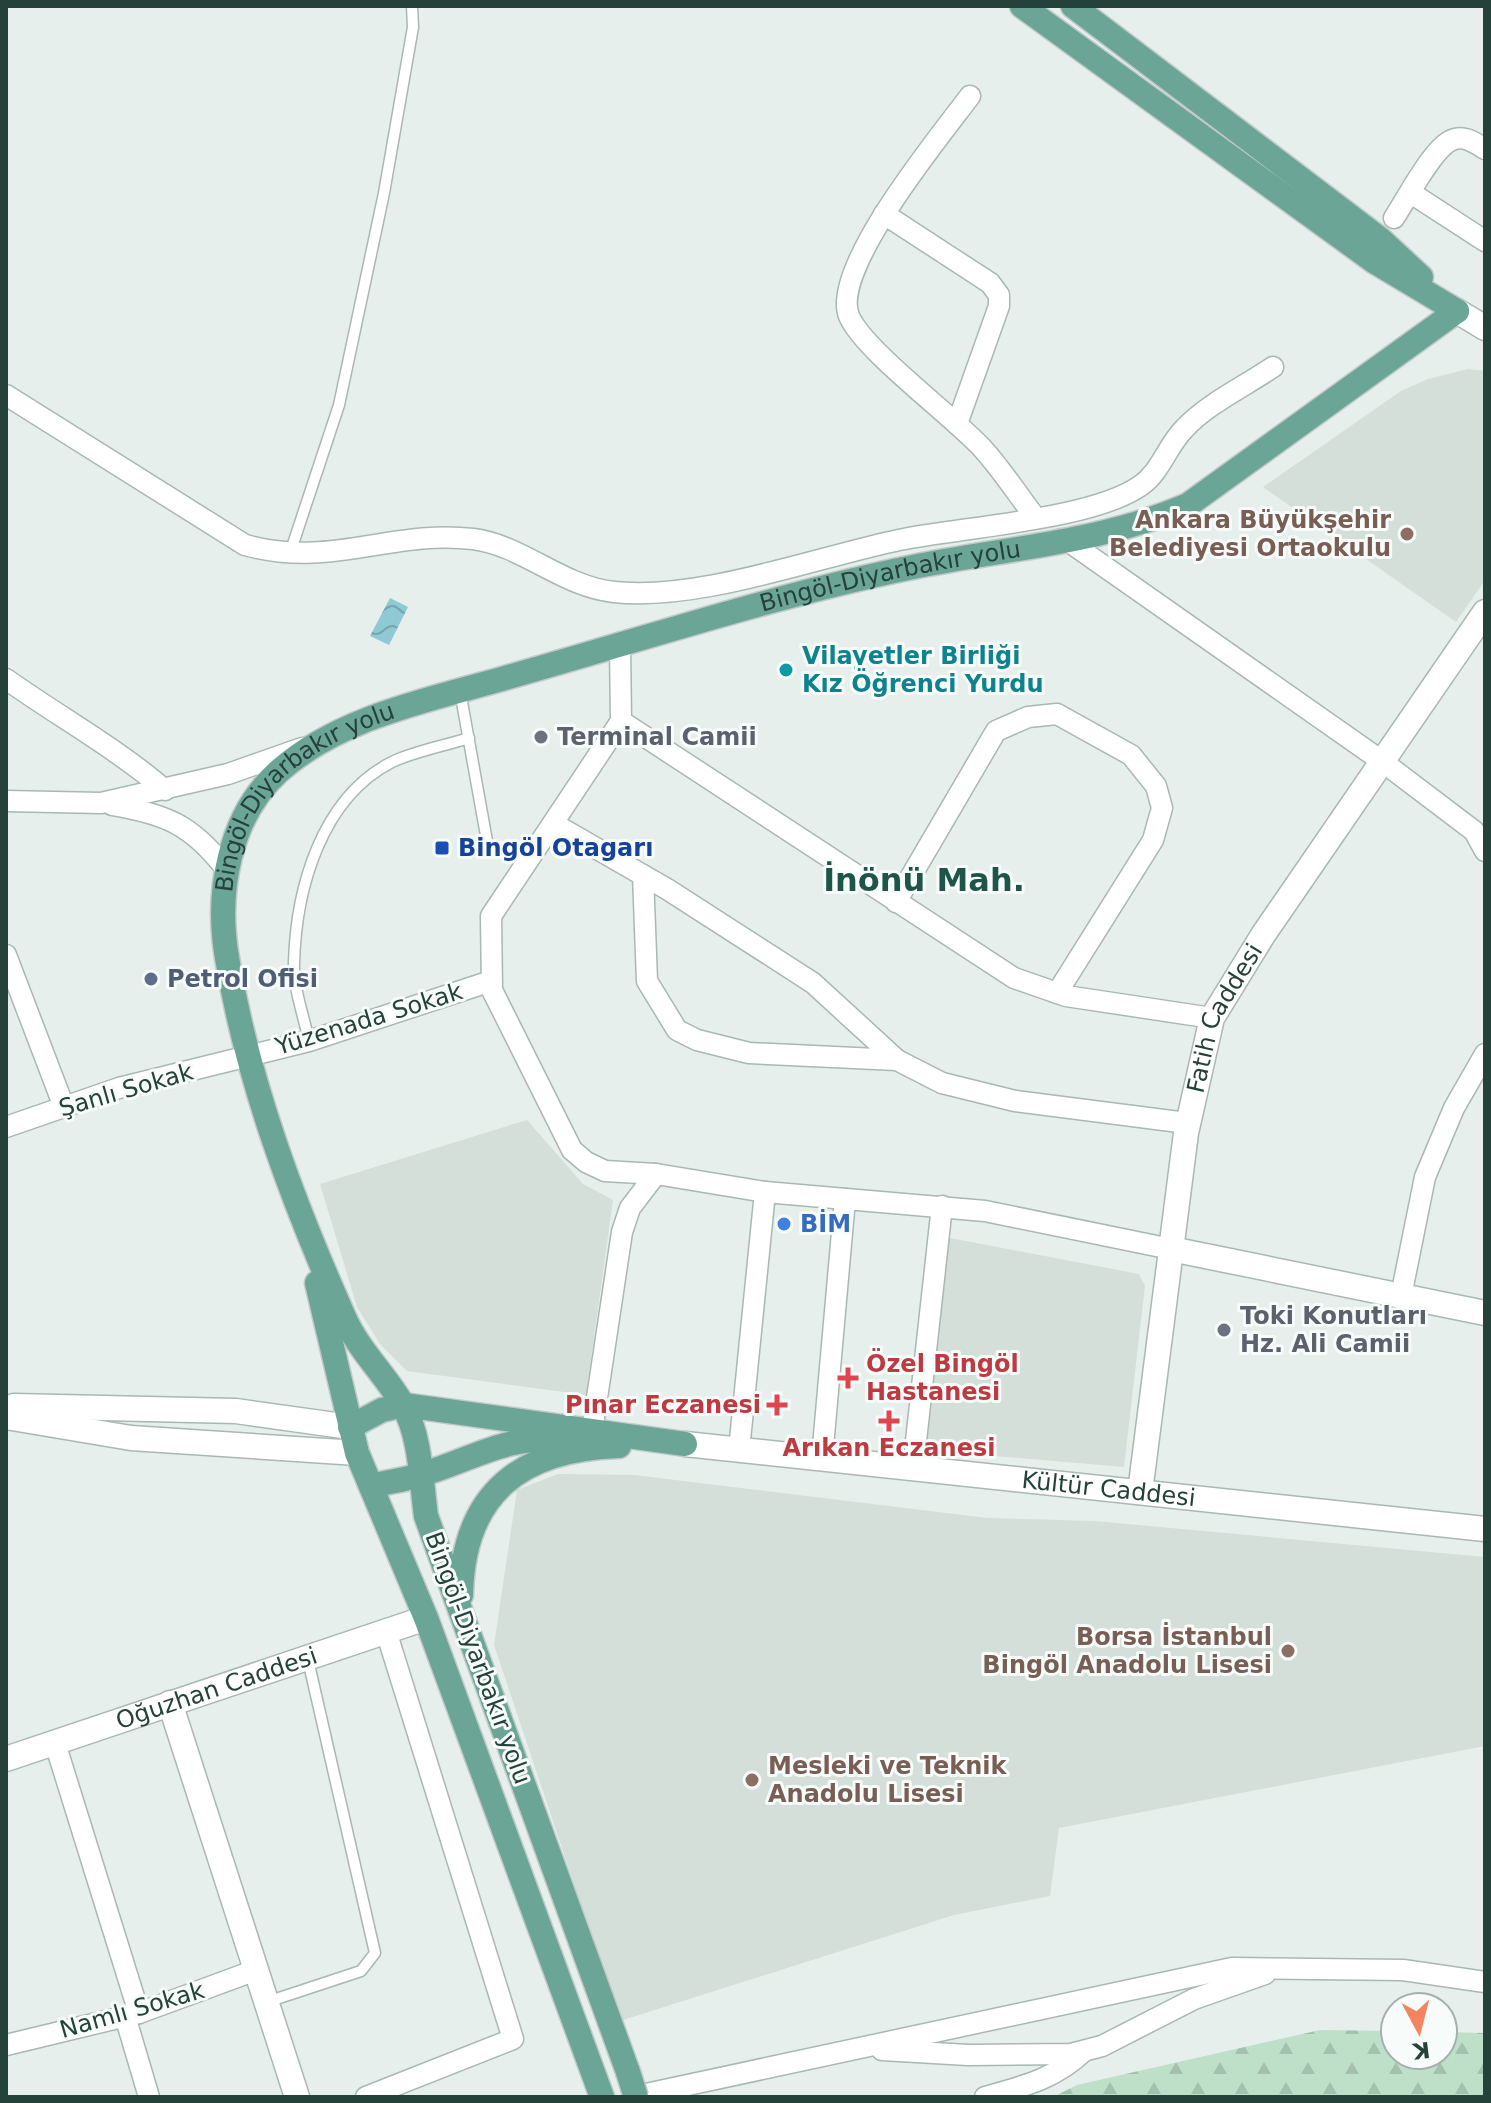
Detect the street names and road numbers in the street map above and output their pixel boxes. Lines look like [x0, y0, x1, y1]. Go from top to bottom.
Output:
street label: Bingöl-Diyarbakır yolu [757, 535, 1023, 618]
street label: Bingöl-Diyarbakır yolu [210, 697, 398, 893]
street label: Fatih Caddesi [1181, 938, 1268, 1096]
street label: Yüzenada Sokak [271, 977, 466, 1061]
street label: Şanlı Sokak [56, 1057, 196, 1122]
street label: Kültür Caddesi [1020, 1466, 1197, 1512]
street label: Bingöl-Diyarbakır yolu [419, 1528, 537, 1788]
street label: Oğuzhan Caddesi [112, 1642, 321, 1735]
street label: Namlı Sokak [57, 1976, 208, 2044]

